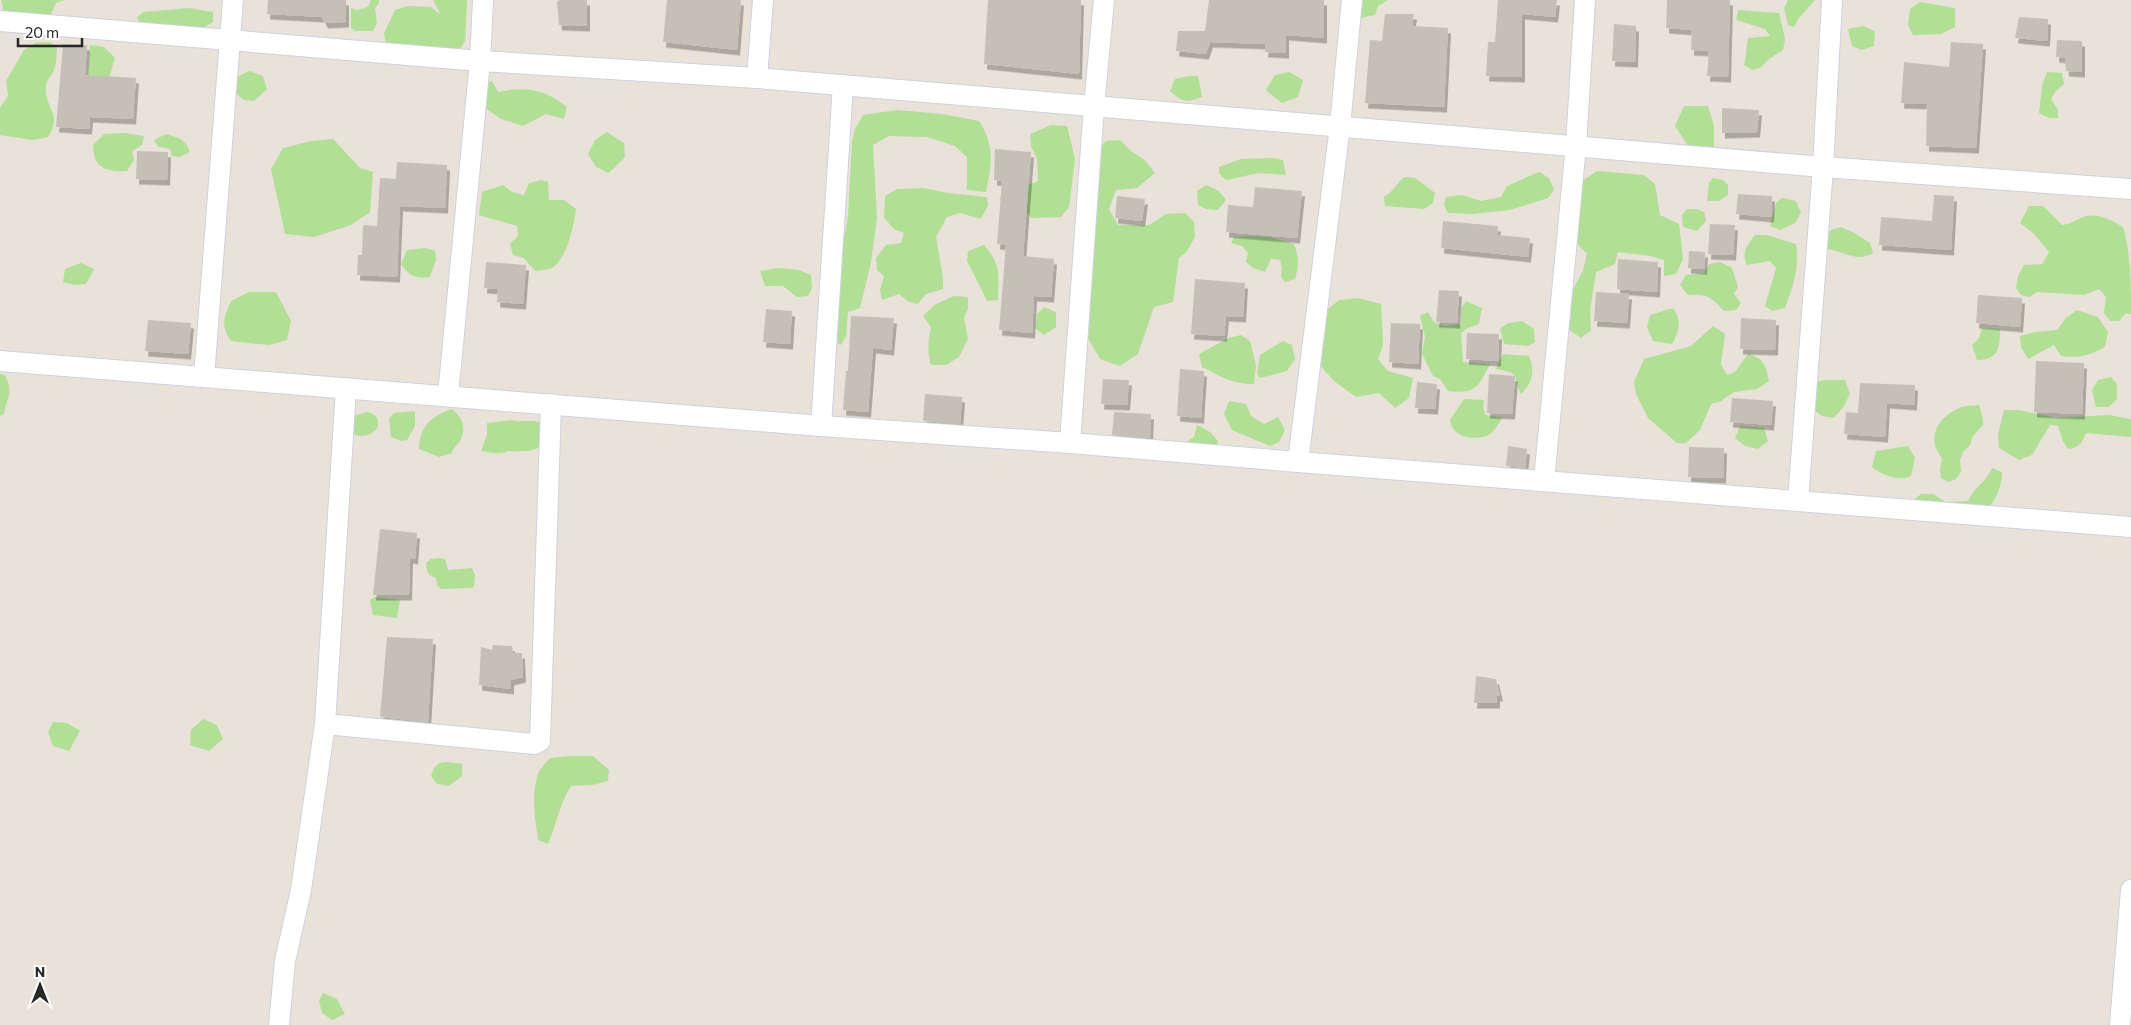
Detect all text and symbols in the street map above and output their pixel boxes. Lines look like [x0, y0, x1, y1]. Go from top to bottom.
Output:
scale bar [18, 15, 81, 47]
text: 20 m [25, 23, 59, 41]
north arrow [15, 960, 65, 1010]
text: N [35, 963, 45, 980]

